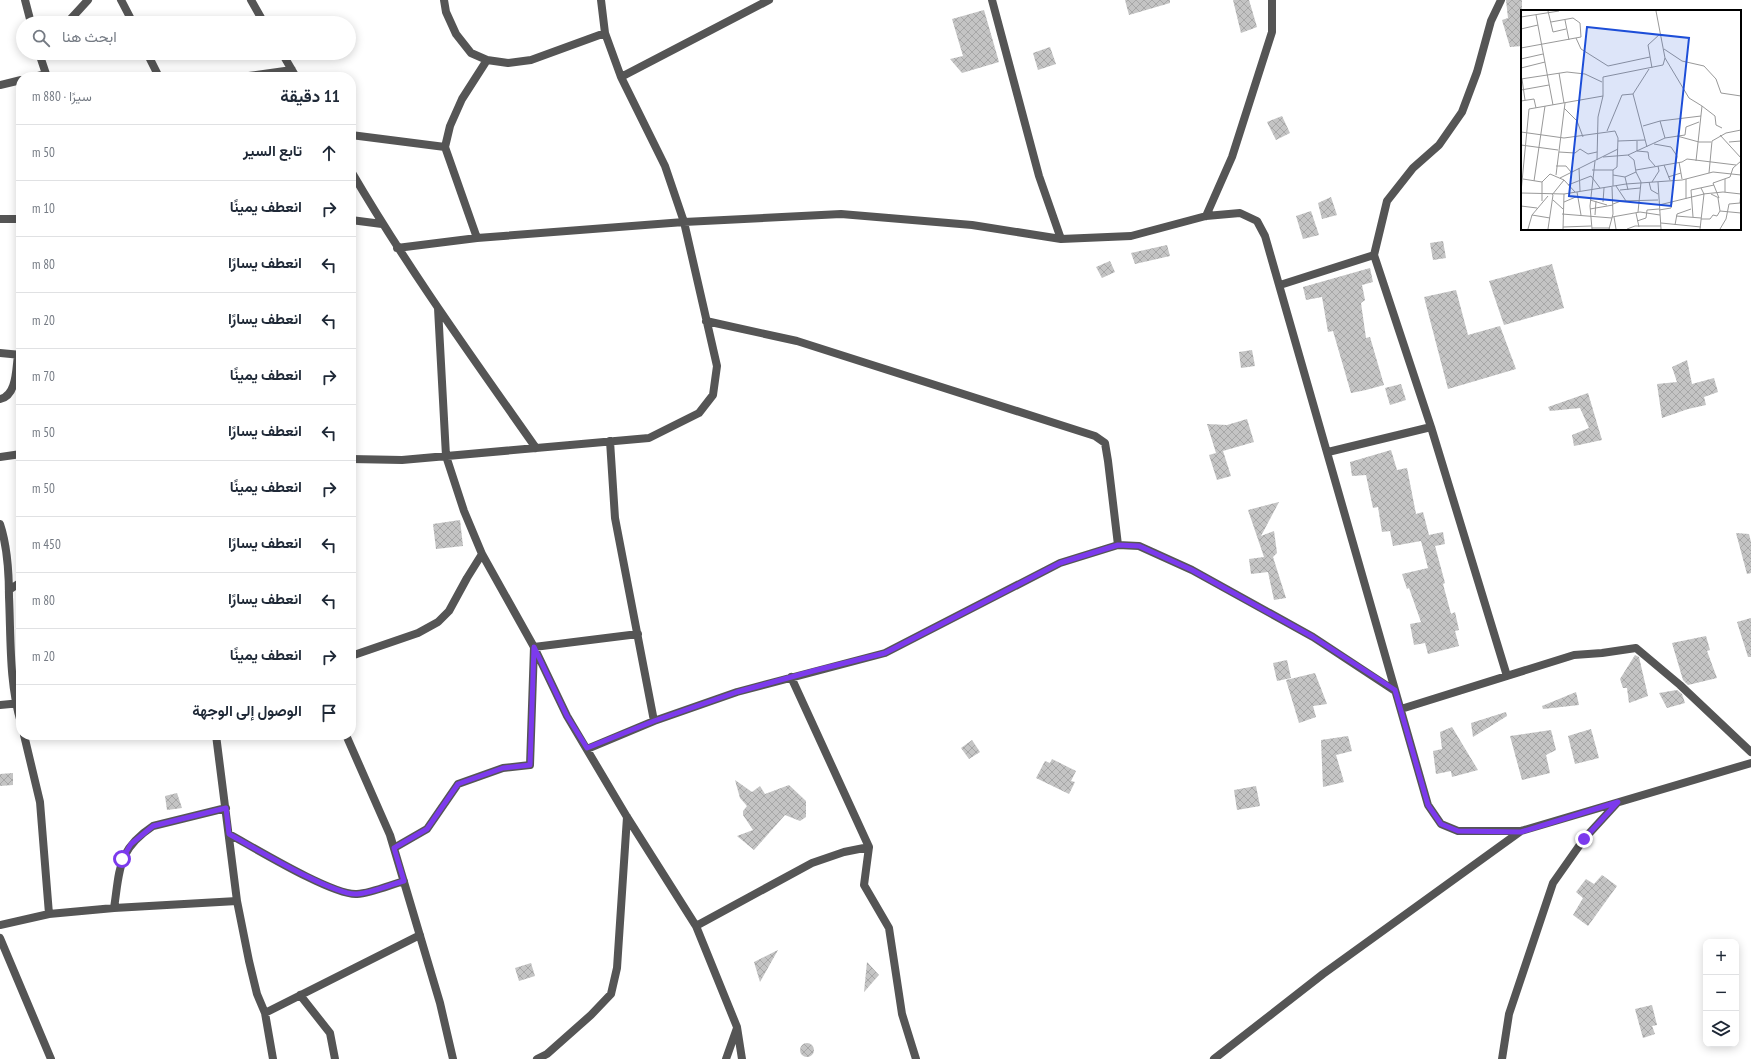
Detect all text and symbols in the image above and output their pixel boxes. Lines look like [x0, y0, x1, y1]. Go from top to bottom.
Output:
inset map [1521, 10, 1741, 230]
search box [16, 16, 356, 60]
icon: search [30, 27, 52, 49]
text: ابحث هنا [62, 27, 117, 46]
text: 11 دقيقة [280, 85, 340, 107]
text: سيرًا · 880 m [32, 88, 92, 105]
text: تابع السير [243, 141, 302, 160]
icon: ahead [318, 142, 340, 164]
text: 50 m [32, 144, 55, 161]
text: انعطف يمينًا [230, 197, 302, 216]
icon: right [318, 198, 340, 220]
text: 10 m [32, 200, 55, 217]
text: انعطف يسارًا [228, 253, 302, 272]
icon: left [318, 254, 340, 276]
text: 80 m [32, 256, 55, 273]
text: انعطف يسارًا [228, 309, 302, 328]
icon: left [318, 310, 340, 332]
text: 20 m [32, 312, 55, 329]
text: انعطف يمينًا [230, 365, 302, 384]
icon: right [318, 366, 340, 388]
text: 70 m [32, 368, 55, 385]
text: انعطف يسارًا [228, 421, 302, 440]
icon: left [318, 422, 340, 444]
text: 50 m [32, 424, 55, 441]
text: انعطف يمينًا [230, 477, 302, 496]
icon: right [318, 478, 340, 500]
text: 50 m [32, 480, 55, 497]
text: انعطف يسارًا [228, 533, 302, 552]
icon: left [318, 534, 340, 556]
text: 450 m [32, 536, 61, 553]
text: انعطف يسارًا [228, 589, 302, 608]
icon: left [318, 590, 340, 612]
text: 80 m [32, 592, 55, 609]
text: انعطف يمينًا [230, 645, 302, 664]
icon: right [318, 646, 340, 668]
text: 20 m [32, 648, 55, 665]
text: الوصول إلى الوجهة [192, 701, 302, 720]
icon: arrive [318, 702, 340, 724]
route end [1575, 830, 1593, 848]
route start [113, 850, 131, 868]
map controls [1703, 939, 1739, 1047]
button: + [1703, 939, 1739, 975]
button: − [1703, 975, 1739, 1011]
button: layers [1703, 1011, 1739, 1047]

